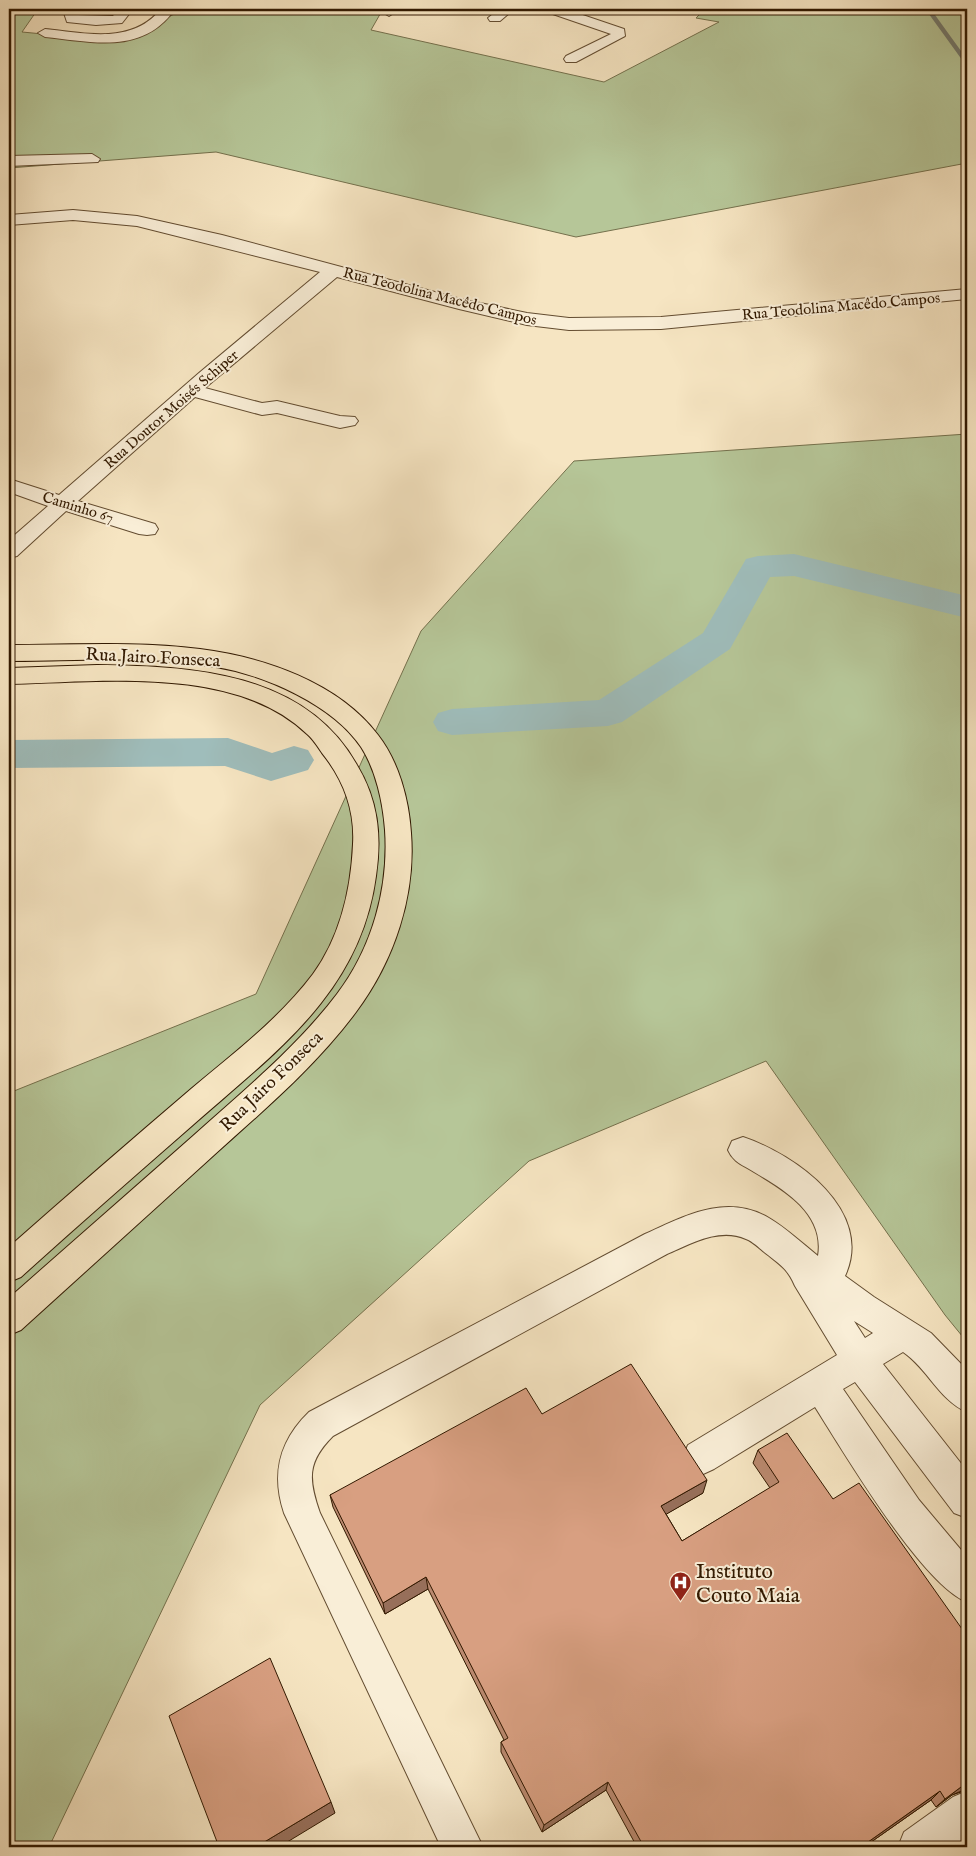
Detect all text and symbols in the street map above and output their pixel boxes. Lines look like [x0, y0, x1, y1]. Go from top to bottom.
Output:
street label: Rua Teodolina Macêdo Campos [341, 263, 539, 330]
street label: Rua Teodolina Macêdo Campos [741, 288, 941, 325]
street label: Rua Doutor Moisés Schiper [100, 345, 243, 473]
street label: Caminho 67 [40, 488, 116, 527]
street label: Rua Jairo Fonseca [85, 643, 221, 674]
street label: Rua Jairo Fonseca [216, 1027, 329, 1137]
place label: Instituto Couto Maia [696, 1559, 801, 1610]
hospital icon: Instituto Couto Maia [668, 1571, 692, 1602]

